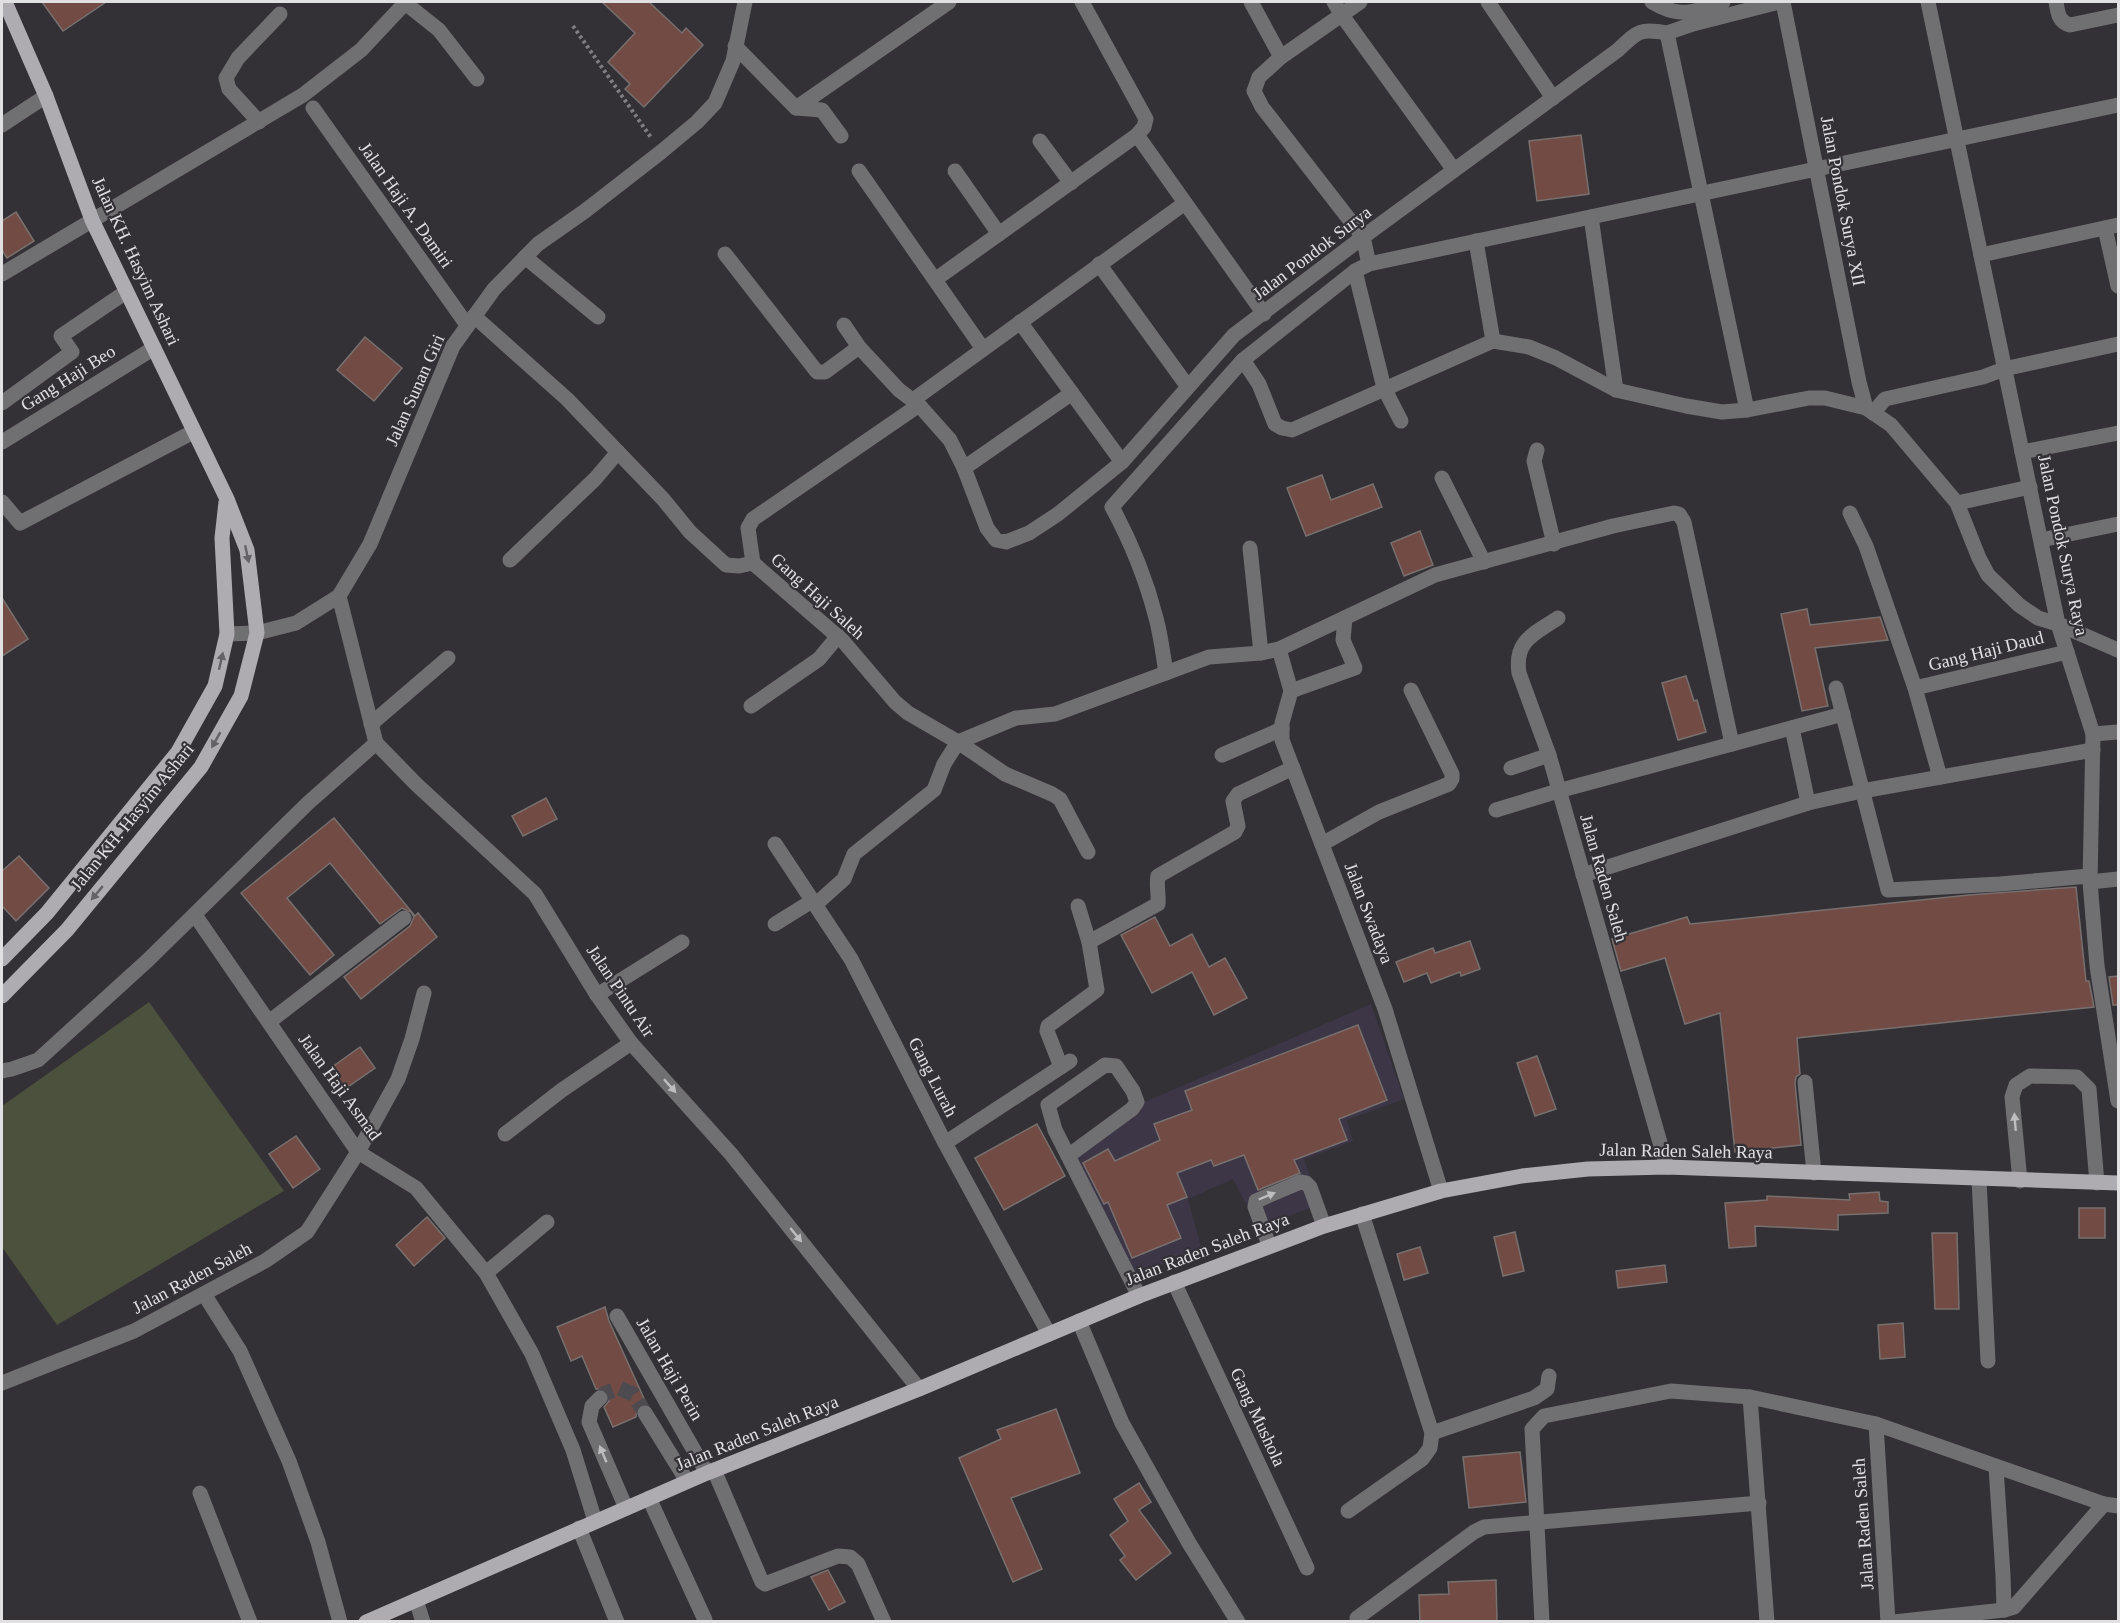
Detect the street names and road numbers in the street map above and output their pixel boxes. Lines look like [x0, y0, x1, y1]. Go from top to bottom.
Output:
street label: Jalan Pondok Surya XII [1817, 114, 1869, 288]
street label: Jalan Haji A. Damiri [355, 138, 457, 272]
street label: Jalan KH. Hasyim Ashari [88, 173, 184, 349]
street label: Jalan Pondok Surya [1249, 202, 1375, 304]
street label: Jalan Sunan Giri [381, 331, 449, 449]
street label: Gang Haji Beo [17, 341, 119, 415]
street label: Jalan Pondok Surya Raya [2034, 453, 2092, 637]
street label: Gang Haji Saleh [767, 549, 869, 643]
street label: Gang Haji Daud [1926, 627, 2046, 675]
street label: Jalan KH. Hasyim Ashari [66, 739, 198, 895]
street label: Jalan Raden Saleh [1576, 812, 1632, 944]
street label: Jalan Swadaya [1341, 860, 1397, 966]
street label: Jalan Pintu Air [583, 941, 659, 1041]
street label: Jalan Haji Asmad [295, 1030, 385, 1144]
street label: Gang Lurah [904, 1034, 962, 1120]
street label: Jalan Raden Saleh Raya [1599, 1139, 1773, 1163]
street label: Jalan Raden Saleh Raya [1122, 1209, 1292, 1289]
street label: Jalan Raden Saleh [129, 1238, 255, 1318]
street label: Jalan Haji Perin [633, 1314, 707, 1424]
street label: Gang Mushola [1226, 1365, 1290, 1469]
street label: Jalan Raden Saleh Raya [673, 1391, 841, 1475]
street label: Jalan Raden Saleh [1848, 1457, 1878, 1591]

